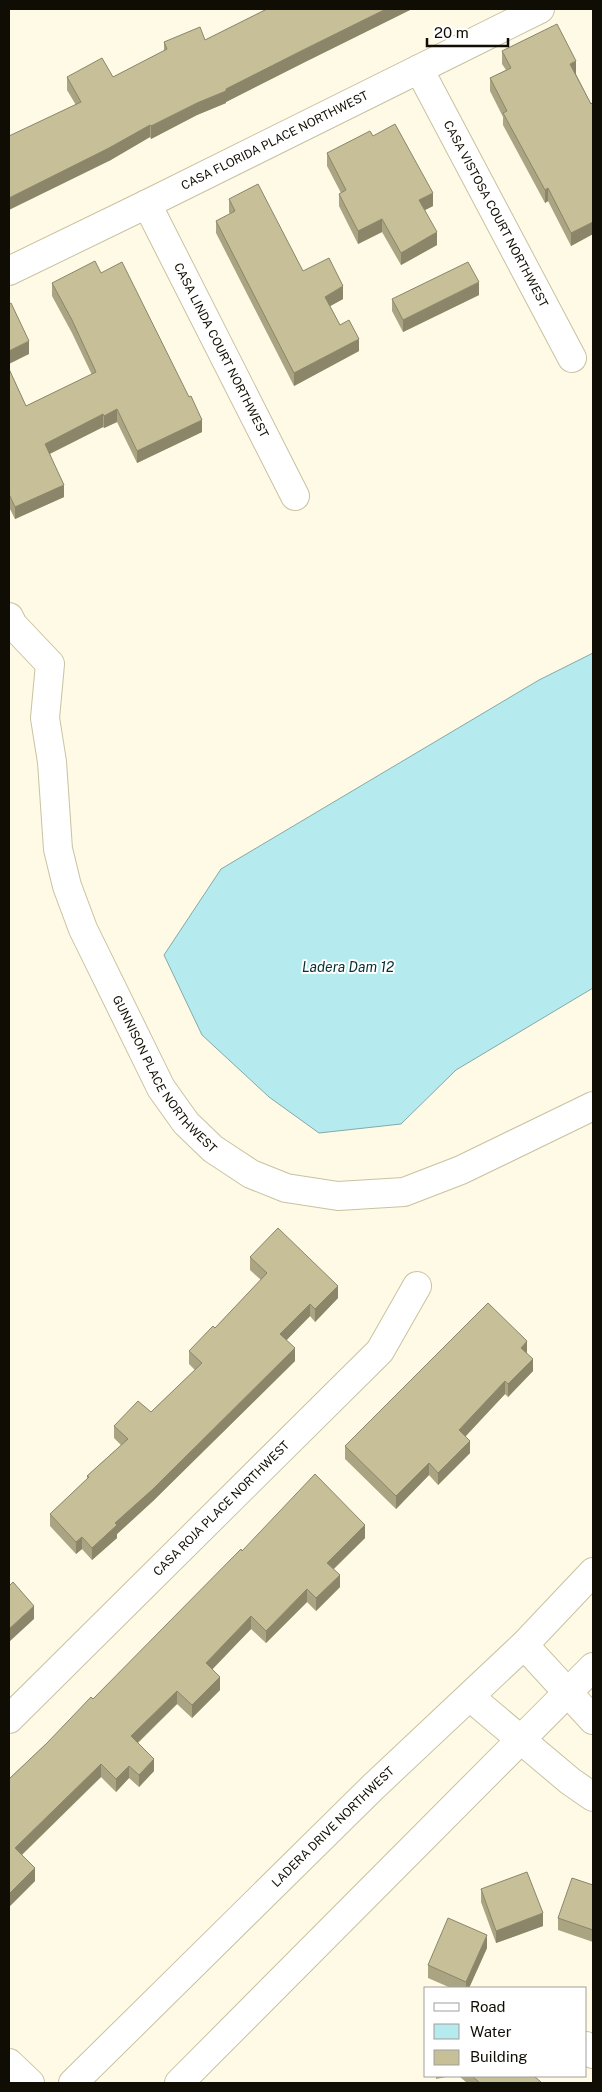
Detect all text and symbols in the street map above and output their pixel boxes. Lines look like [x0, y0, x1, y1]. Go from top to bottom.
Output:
scale bar [427, 15, 508, 47]
text: 20 m [434, 24, 469, 41]
street label: CASA FLORIDA PLACE NORTHWEST [179, 88, 371, 193]
street label: CASA VISTOSA COURT NORTHWEST [441, 118, 551, 310]
street label: CASA LINDA COURT NORTHWEST [171, 261, 271, 440]
water label: Ladera Dam 12 [302, 959, 394, 975]
street label: GUNNISON PLACE NORTHWEST [110, 993, 220, 1156]
street label: CASA ROJA PLACE NORTHWEST [150, 1438, 292, 1579]
street label: LADERA DRIVE NORTHWEST [269, 1764, 397, 1890]
legend [424, 1987, 587, 2077]
text: Road [470, 1998, 506, 2015]
text: Water [470, 2023, 512, 2040]
text: Building [470, 2048, 528, 2065]

